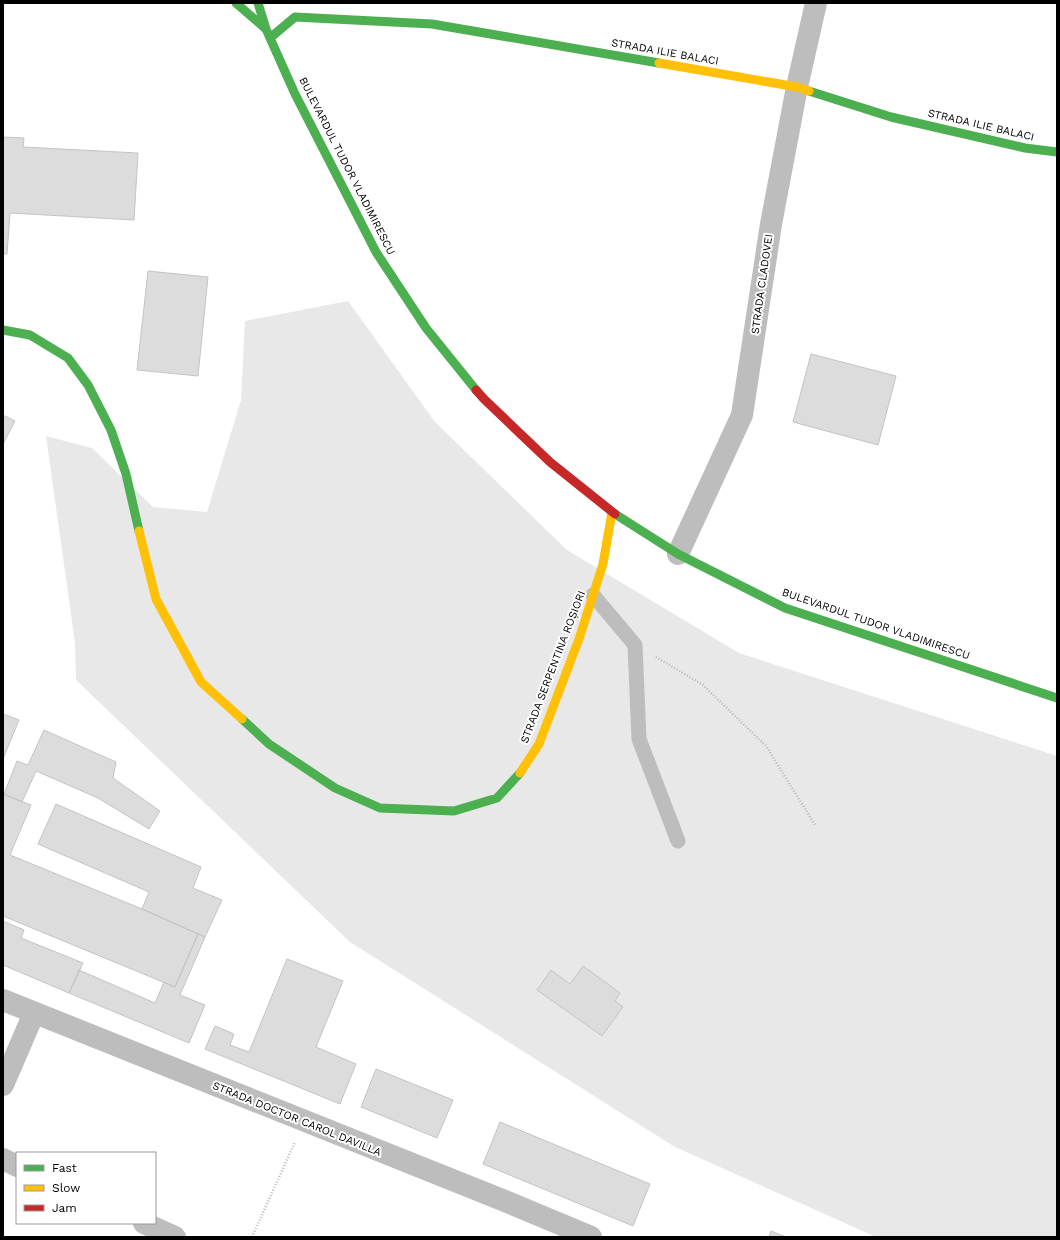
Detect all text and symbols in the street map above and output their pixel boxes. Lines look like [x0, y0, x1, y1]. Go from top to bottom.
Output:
street label: STRADA ILIE BALACI [610, 36, 720, 68]
street label: BULEVARDUL TUDOR VLADIMIRESCU [296, 75, 398, 257]
street label: STRADA ILIE BALACI [927, 106, 1035, 144]
street label: STRADA CLADOVEI [749, 233, 775, 335]
street label: BULEVARDUL TUDOR VLADIMIRESCU [780, 586, 972, 662]
street label: STRADA SERPENTINA ROȘIORI [518, 589, 588, 745]
street label: STRADA DOCTOR CAROL DAVILLA [211, 1079, 383, 1159]
legend [16, 1152, 156, 1224]
text: Fast [52, 1161, 77, 1175]
text: Slow [52, 1181, 80, 1195]
text: Jam [52, 1201, 77, 1215]

